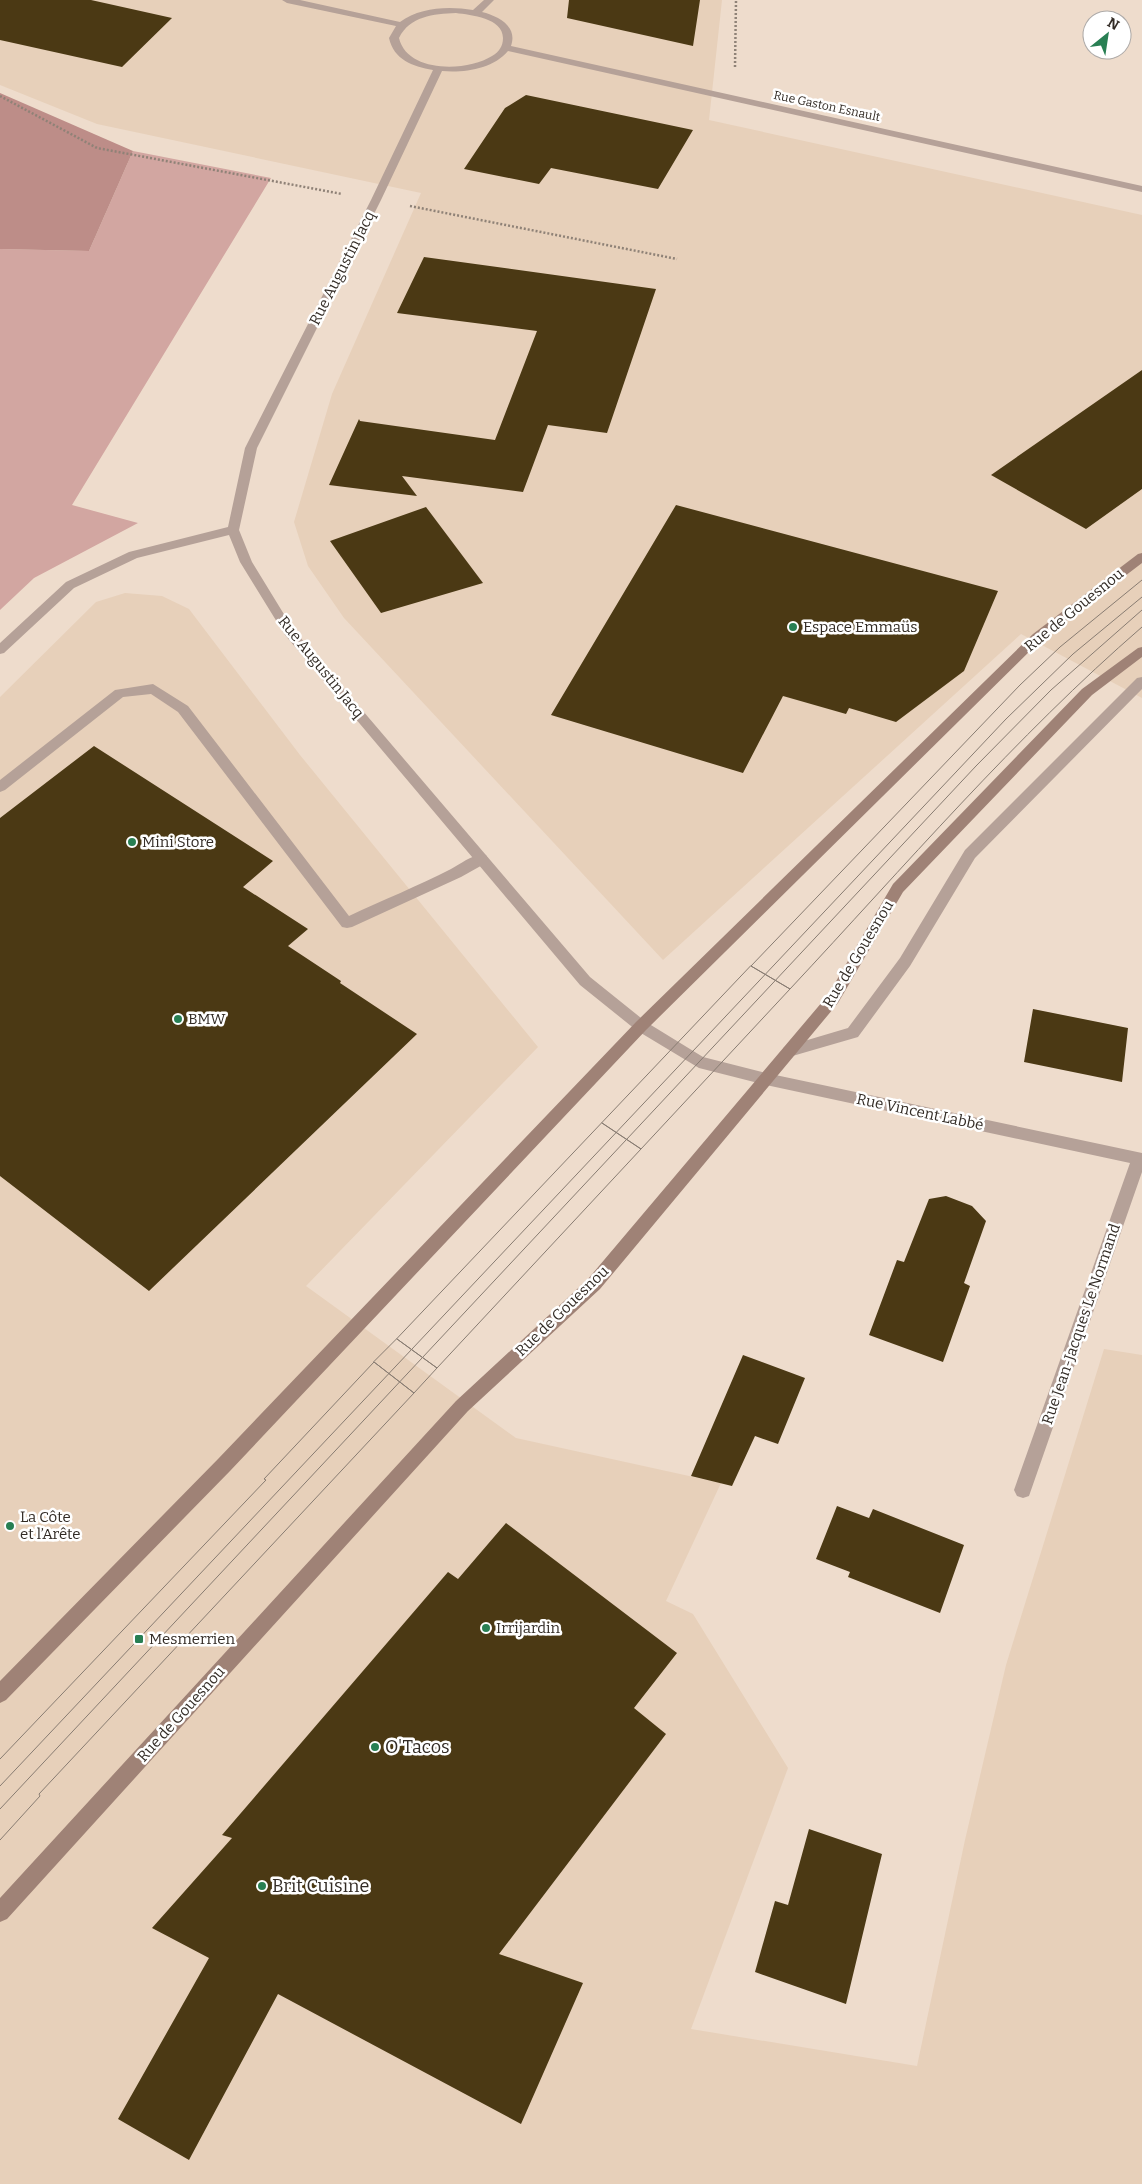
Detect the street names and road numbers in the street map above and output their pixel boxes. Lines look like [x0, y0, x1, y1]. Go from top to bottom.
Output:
street label: Rue Gaston Esnault [772, 88, 882, 124]
street label: Rue Augustin Jacq [305, 208, 379, 328]
street label: Rue de Gouesnou [1021, 565, 1127, 655]
street label: Rue Augustin Jacq [274, 612, 368, 722]
street label: Rue de Gouesnou [819, 897, 897, 1011]
street label: Rue Vincent Labbé [855, 1090, 985, 1134]
street label: Rue Jean-Jacques Le Normand [1038, 1221, 1124, 1427]
street label: Rue de Gouesnou [512, 1262, 612, 1360]
street label: Rue de Gouesnou [134, 1663, 228, 1765]

